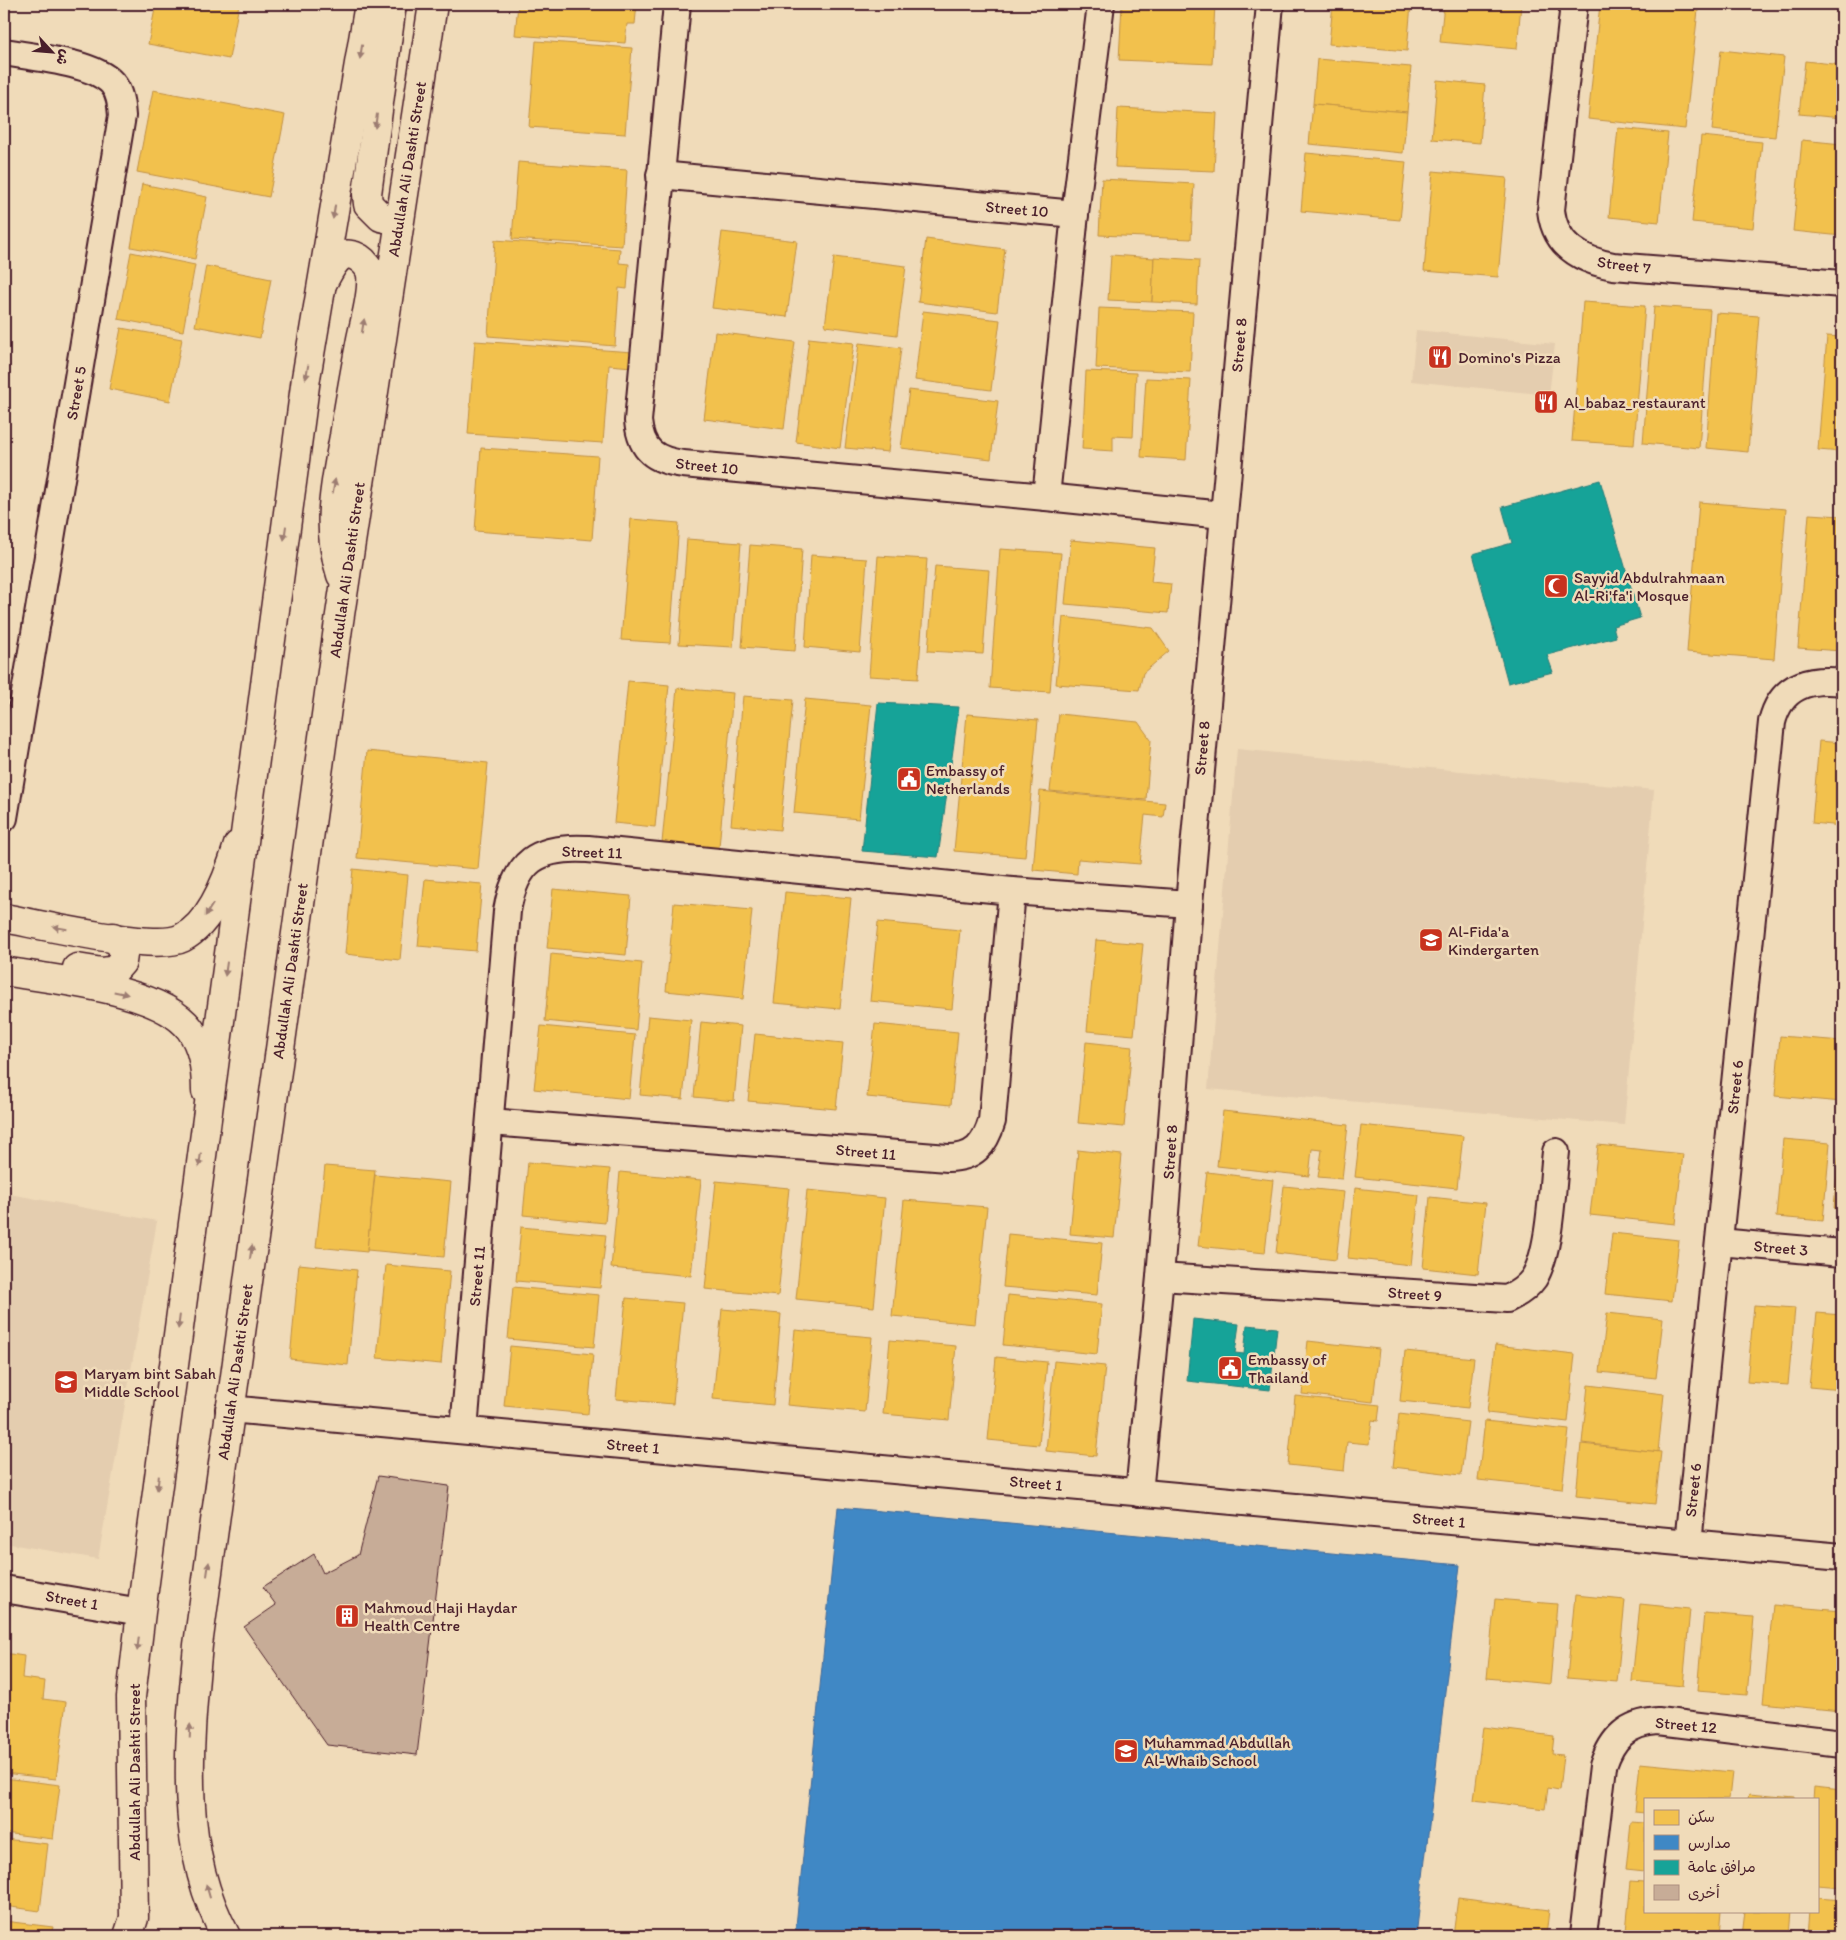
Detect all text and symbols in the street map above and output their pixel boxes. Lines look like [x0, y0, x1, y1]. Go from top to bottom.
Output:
north arrow [28, 28, 78, 78]
one-way arrow [357, 44, 365, 60]
text: ش [52, 47, 74, 68]
street label: Abdullah Ali Dashti Street [384, 80, 430, 258]
one-way arrow [372, 114, 380, 130]
street label: Street 10 [985, 197, 1049, 221]
one-way arrow [330, 205, 338, 221]
street label: Street 7 [1596, 252, 1652, 278]
street label: Street 8 [1227, 317, 1251, 373]
one-way arrow [360, 318, 368, 334]
restaurant icon: Domino's Pizza [1427, 344, 1453, 370]
place label: Domino's Pizza [1458, 348, 1561, 367]
street label: Street 5 [62, 365, 90, 421]
one-way arrow [302, 365, 310, 381]
restaurant icon: Al_babaz_restaurant [1533, 389, 1559, 415]
place label: Al_babaz_restaurant [1564, 393, 1706, 412]
street label: Street 10 [675, 453, 739, 479]
one-way arrow [331, 478, 339, 494]
street label: Abdullah Ali Dashti Street [325, 481, 369, 659]
one-way arrow [280, 526, 288, 542]
place label: Sayyid Abdulrahmaan Al-Ri'fa'i Mosque [1574, 568, 1725, 605]
mosque icon: Sayyid Abdulrahmaan Al-Ri'fa'i Mosque [1543, 573, 1569, 599]
street label: Street 8 [1190, 720, 1214, 776]
place label: Embassy of Netherlands [926, 761, 1010, 798]
public building icon: Embassy of Netherlands [896, 766, 922, 792]
street label: Street 11 [561, 841, 623, 863]
street label: Abdullah Ali Dashti Street [268, 882, 312, 1060]
one-way arrow [204, 904, 213, 917]
place label: Al-Fida'a Kindergarten [1448, 922, 1539, 959]
one-way arrow [52, 924, 68, 932]
school or university icon: Al-Fida'a Kindergarten [1418, 927, 1444, 953]
one-way arrow [221, 962, 229, 978]
one-way arrow [113, 989, 128, 997]
street label: Street 6 [1723, 1059, 1747, 1115]
street label: Street 8 [1159, 1124, 1181, 1180]
street label: Street 11 [835, 1140, 898, 1164]
one-way arrow [196, 1153, 204, 1169]
street label: Street 3 [1753, 1236, 1809, 1260]
one-way arrow [247, 1244, 255, 1260]
street label: Street 11 [465, 1244, 489, 1307]
street label: Abdullah Ali Dashti Street [213, 1283, 257, 1461]
street label: Street 9 [1387, 1283, 1443, 1305]
one-way arrow [175, 1314, 183, 1330]
place label: Embassy of Thailand [1248, 1350, 1327, 1387]
public building icon: Embassy of Thailand [1217, 1355, 1243, 1381]
place label: Maryam bint Sabah Middle School [84, 1364, 216, 1401]
school or university icon: Maryam bint Sabah Middle School [53, 1369, 79, 1395]
street label: Street 1 [606, 1434, 661, 1458]
street label: Street 6 [1681, 1462, 1705, 1518]
street label: Street 1 [1009, 1471, 1064, 1495]
one-way arrow [154, 1475, 162, 1491]
street label: Street 1 [1412, 1508, 1467, 1532]
one-way arrow [204, 1561, 212, 1577]
street label: Street 1 [44, 1586, 100, 1614]
place label: Mahmoud Haji Haydar Health Centre [364, 1598, 518, 1635]
building icon: Mahmoud Haji Haydar Health Centre [334, 1603, 360, 1629]
one-way arrow [134, 1636, 142, 1652]
street label: Abdullah Ali Dashti Street [125, 1683, 144, 1861]
street label: Street 12 [1654, 1713, 1718, 1737]
one-way arrow [187, 1722, 195, 1738]
place label: Muhammad Abdullah Al-Whaib School [1144, 1733, 1291, 1770]
school or university icon: Muhammad Abdullah Al-Whaib School [1113, 1738, 1139, 1764]
legend [1644, 1798, 1818, 1912]
text: سكن [1688, 1808, 1715, 1826]
text: مدارس [1688, 1834, 1731, 1852]
text: مرافق عامة [1688, 1858, 1756, 1876]
one-way arrow [203, 1884, 211, 1899]
text: أخرى [1688, 1884, 1720, 1902]

